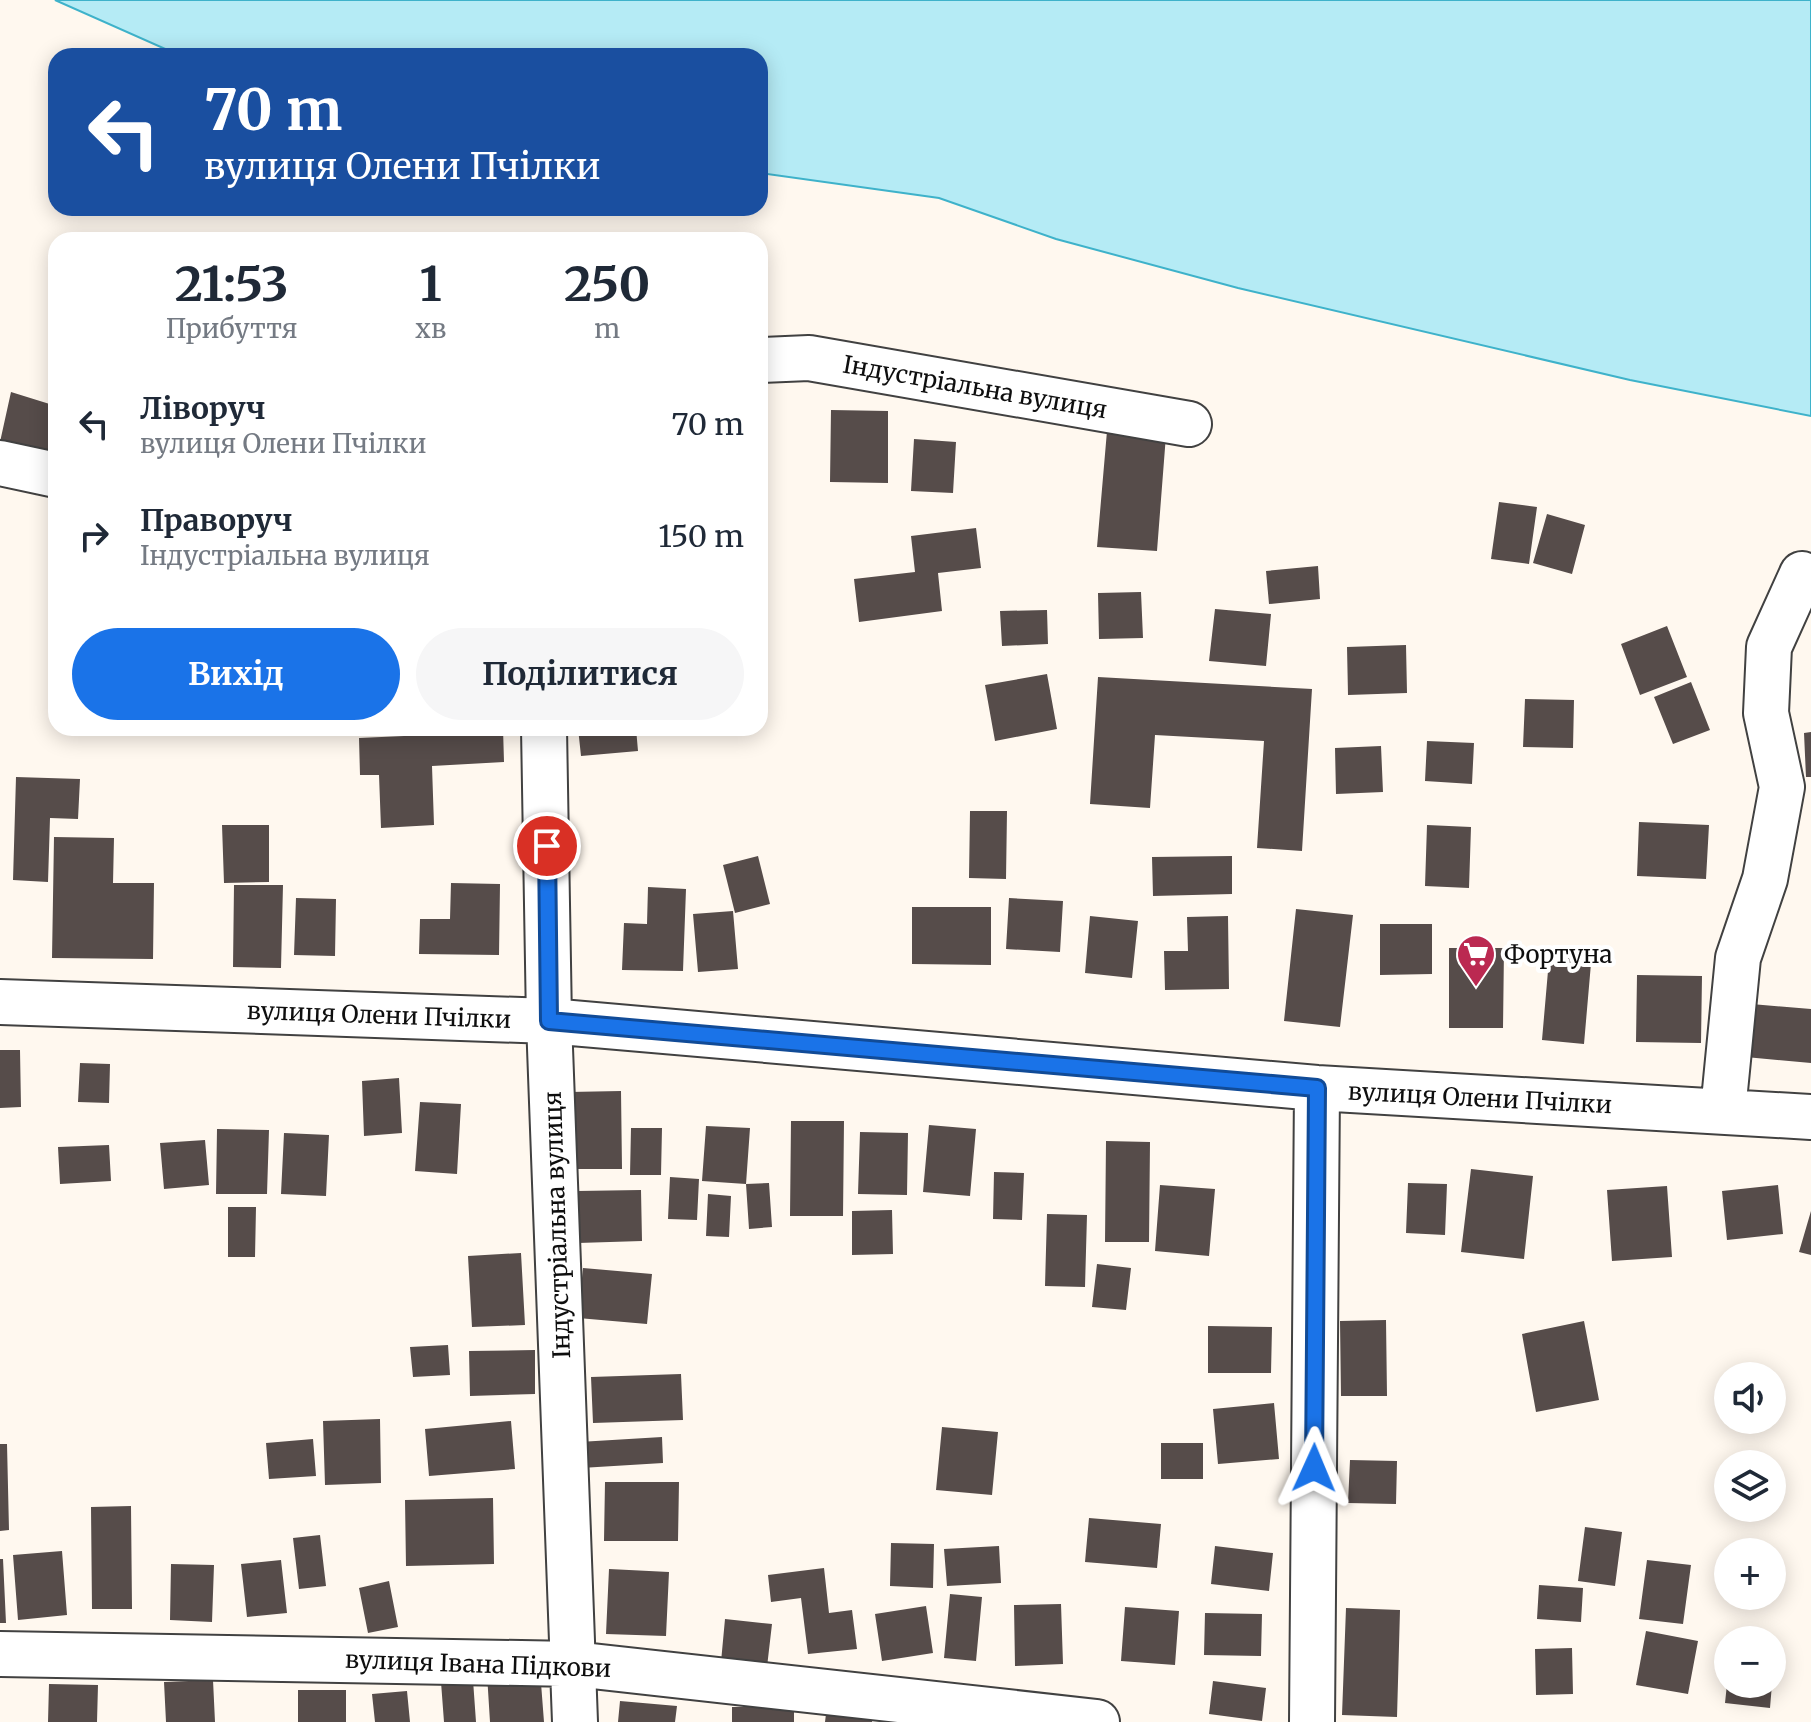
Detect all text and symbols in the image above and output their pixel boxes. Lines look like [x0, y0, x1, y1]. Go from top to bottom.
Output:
text: 70 m [204, 75, 342, 145]
icon: left [72, 80, 176, 184]
text: вулиця Олени Пчілки [204, 144, 601, 189]
text: 21:53 [175, 254, 289, 314]
text: 1 [420, 254, 442, 314]
text: 250 [564, 254, 650, 314]
text: Прибуття [166, 312, 297, 345]
text: хв [415, 312, 446, 345]
text: m [594, 312, 620, 345]
street label: Індустріальна вулиця [841, 349, 1109, 425]
text: Ліворуч [140, 389, 266, 427]
icon: left [72, 402, 116, 446]
text: 70 m [671, 405, 744, 443]
text: вулиця Олени Пчілки [140, 427, 426, 460]
text: Праворуч [140, 501, 293, 539]
icon: right [72, 514, 116, 558]
text: 150 m [658, 517, 744, 555]
text: Індустріальна вулиця [140, 539, 430, 572]
button: Вихід [72, 628, 400, 720]
button: Поділитися [416, 628, 744, 720]
pin [513, 812, 581, 880]
icon: arrive [525, 824, 569, 868]
supermarket icon: Фортуна [1455, 933, 1497, 988]
place label: Фортуна [1504, 939, 1613, 970]
street label: вулиця Олени Пчілки [246, 995, 512, 1035]
street label: вулиця Олени Пчілки [1347, 1076, 1613, 1120]
street label: Індустріальна вулиця [537, 1091, 577, 1359]
map controls [1714, 1362, 1786, 1698]
button: sound [1714, 1362, 1786, 1434]
position arrow [1272, 1426, 1356, 1510]
button: layers [1714, 1450, 1786, 1522]
button: + [1714, 1538, 1786, 1610]
button: − [1714, 1626, 1786, 1698]
street label: вулиця Івана Підкови [344, 1644, 612, 1684]

